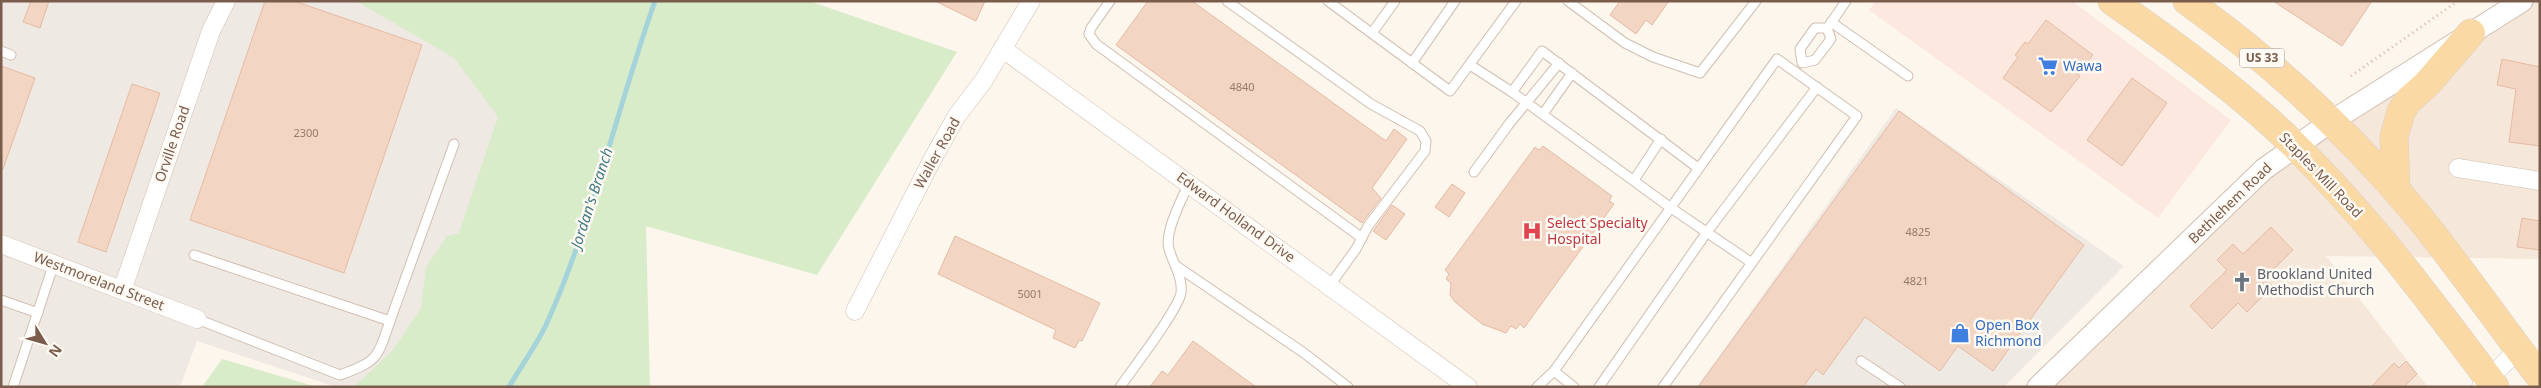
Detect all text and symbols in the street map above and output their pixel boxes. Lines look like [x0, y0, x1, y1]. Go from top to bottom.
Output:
road number: US 33 [2240, 48, 2284, 68]
supermarket icon: Wawa [2037, 55, 2059, 77]
place label: Wawa [2063, 56, 2102, 75]
house number: 4840 [1229, 79, 1255, 94]
street label: Orville Road [150, 103, 194, 185]
street label: Waller Road [909, 114, 964, 192]
house number: 2300 [293, 125, 319, 140]
street label: Staples Mill Road [2276, 128, 2367, 221]
water label: Jordan's Branch [564, 145, 617, 253]
street label: Bethlehem Road [2184, 158, 2276, 247]
street label: Edward Holland Drive [1173, 167, 1300, 266]
place label: Select Specialty Hospital [1547, 213, 1649, 248]
hospital icon: Select Specialty Hospital [1521, 220, 1543, 242]
house number: 4825 [1905, 224, 1931, 239]
street label: Westmoreland Street [31, 247, 167, 314]
place label: Brookland United Methodist Church [2257, 264, 2374, 299]
church icon: Brookland United Methodist Church [2231, 271, 2253, 293]
house number: 4821 [1903, 273, 1929, 288]
house number: 5001 [1017, 286, 1043, 301]
place label: Open Box Richmond [1975, 315, 2042, 350]
north arrow [20, 318, 70, 368]
shop icon: Open Box Richmond [1949, 322, 1971, 344]
text: N [45, 341, 67, 361]

